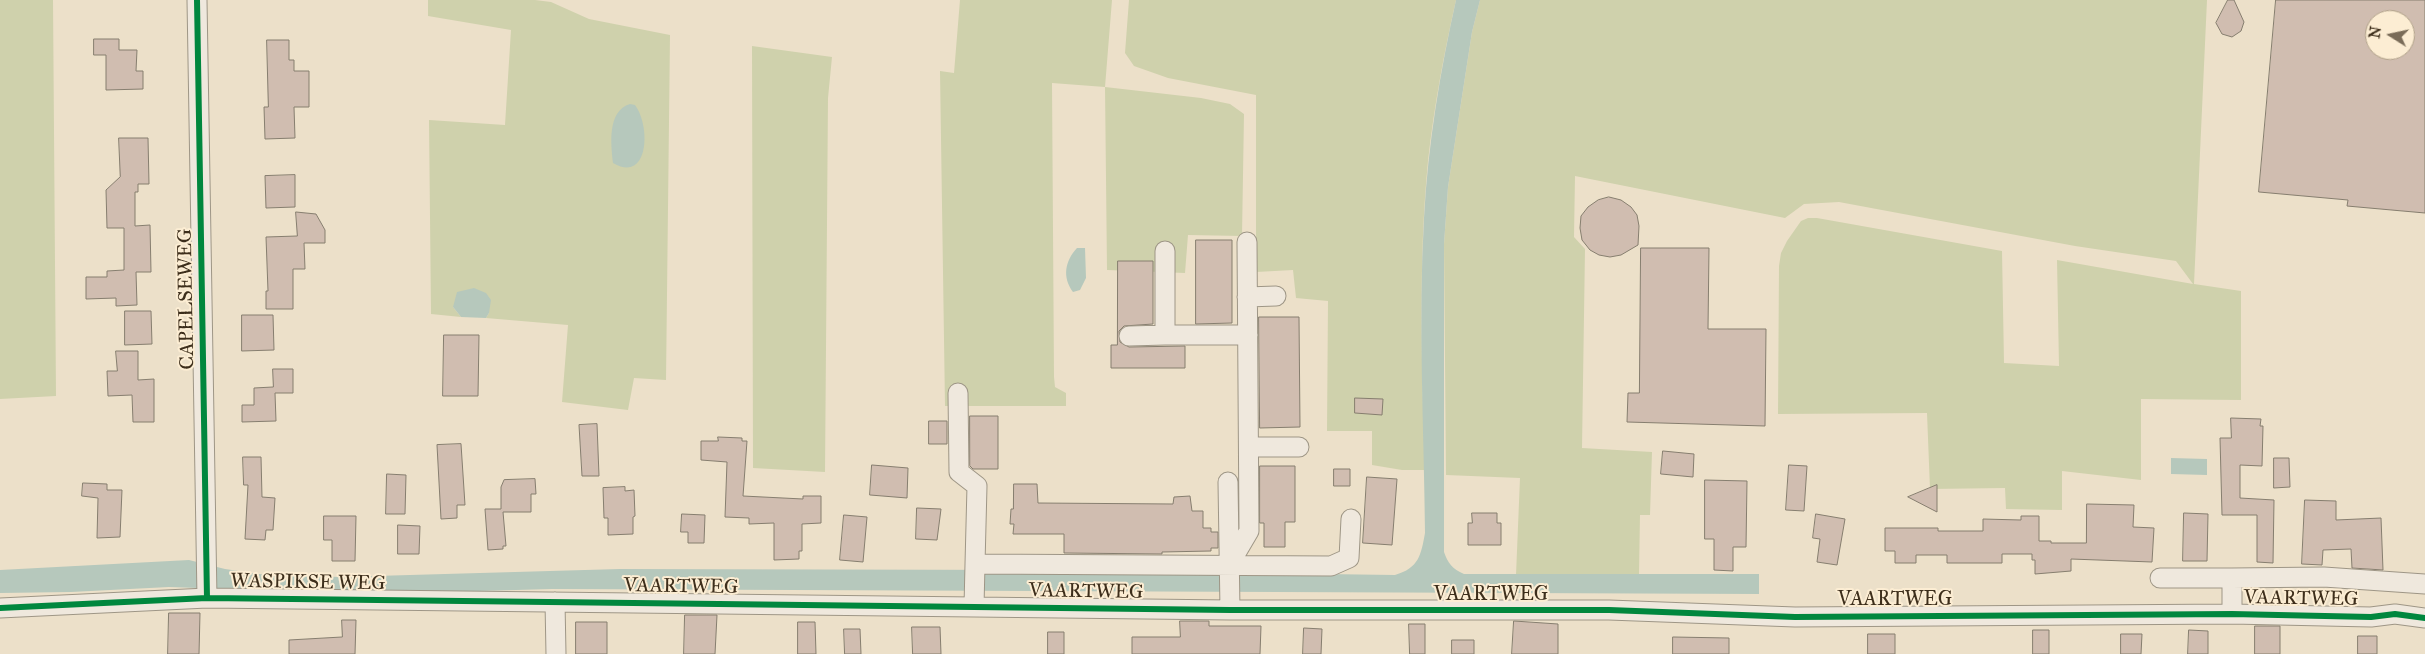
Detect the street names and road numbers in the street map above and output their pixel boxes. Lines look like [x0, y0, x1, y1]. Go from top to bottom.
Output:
street label: CAPELSEWEG [174, 228, 200, 370]
street label: WASPIKSE WEG [230, 570, 386, 596]
street label: VAARTWEG [623, 574, 739, 600]
street label: VAARTWEG [1028, 579, 1144, 605]
street label: VAARTWEG [1434, 583, 1548, 607]
street label: VAARTWEG [2243, 586, 2359, 612]
street label: VAARTWEG [1838, 588, 1952, 612]

